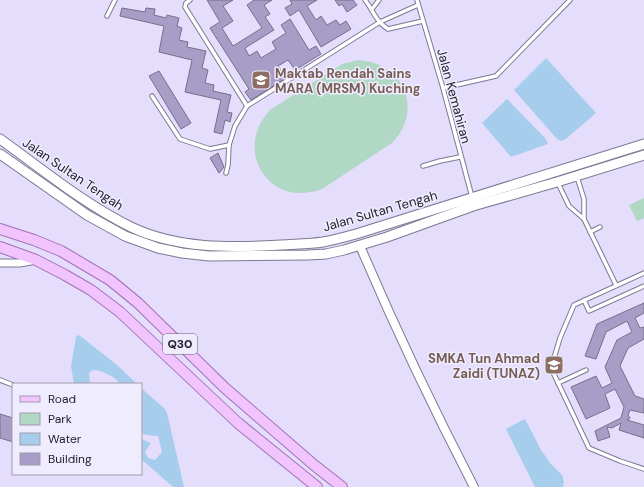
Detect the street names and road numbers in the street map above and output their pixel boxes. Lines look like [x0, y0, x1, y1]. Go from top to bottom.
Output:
street label: Jalan Kemahiran [433, 47, 475, 145]
street label: Jalan Sultan Tengah [19, 134, 127, 214]
street label: Jalan Sultan Tengah [321, 187, 439, 235]
road number: Q30 [163, 334, 197, 354]

